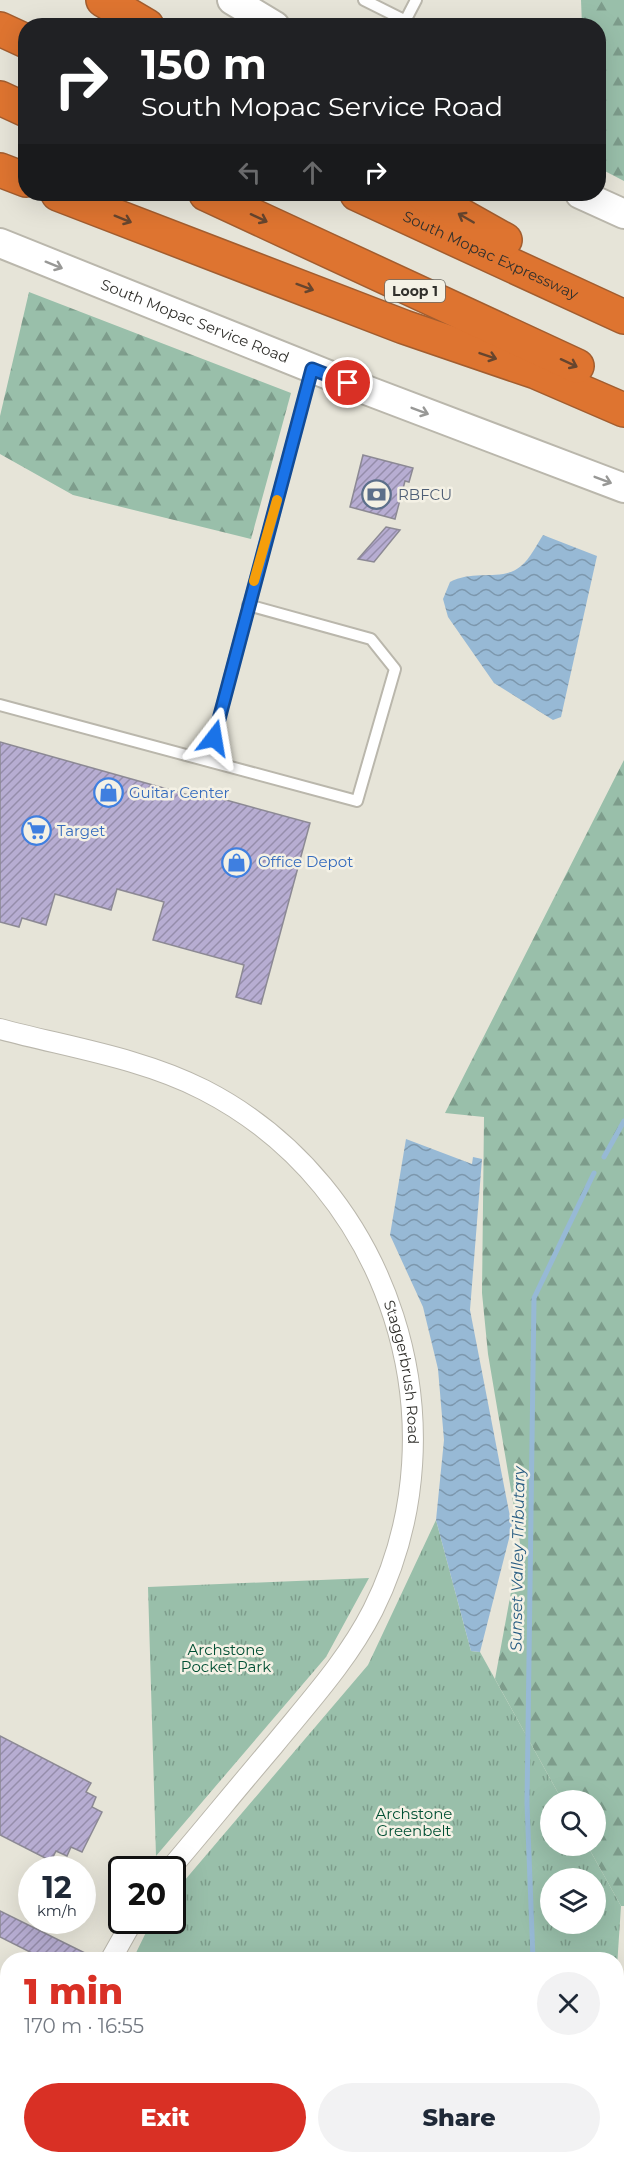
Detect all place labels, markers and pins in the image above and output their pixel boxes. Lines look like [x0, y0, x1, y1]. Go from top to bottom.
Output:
pin [322, 357, 373, 408]
bank icon: RBFCU [361, 479, 393, 511]
place label: RBFCU [398, 485, 452, 504]
shop icon: Guitar Center [92, 777, 124, 809]
place label: Guitar Center [129, 783, 230, 802]
supermarket icon: Target [20, 815, 52, 847]
place label: Target [57, 821, 105, 840]
shop icon: Office Depot [221, 846, 253, 878]
place label: Office Depot [258, 852, 353, 871]

